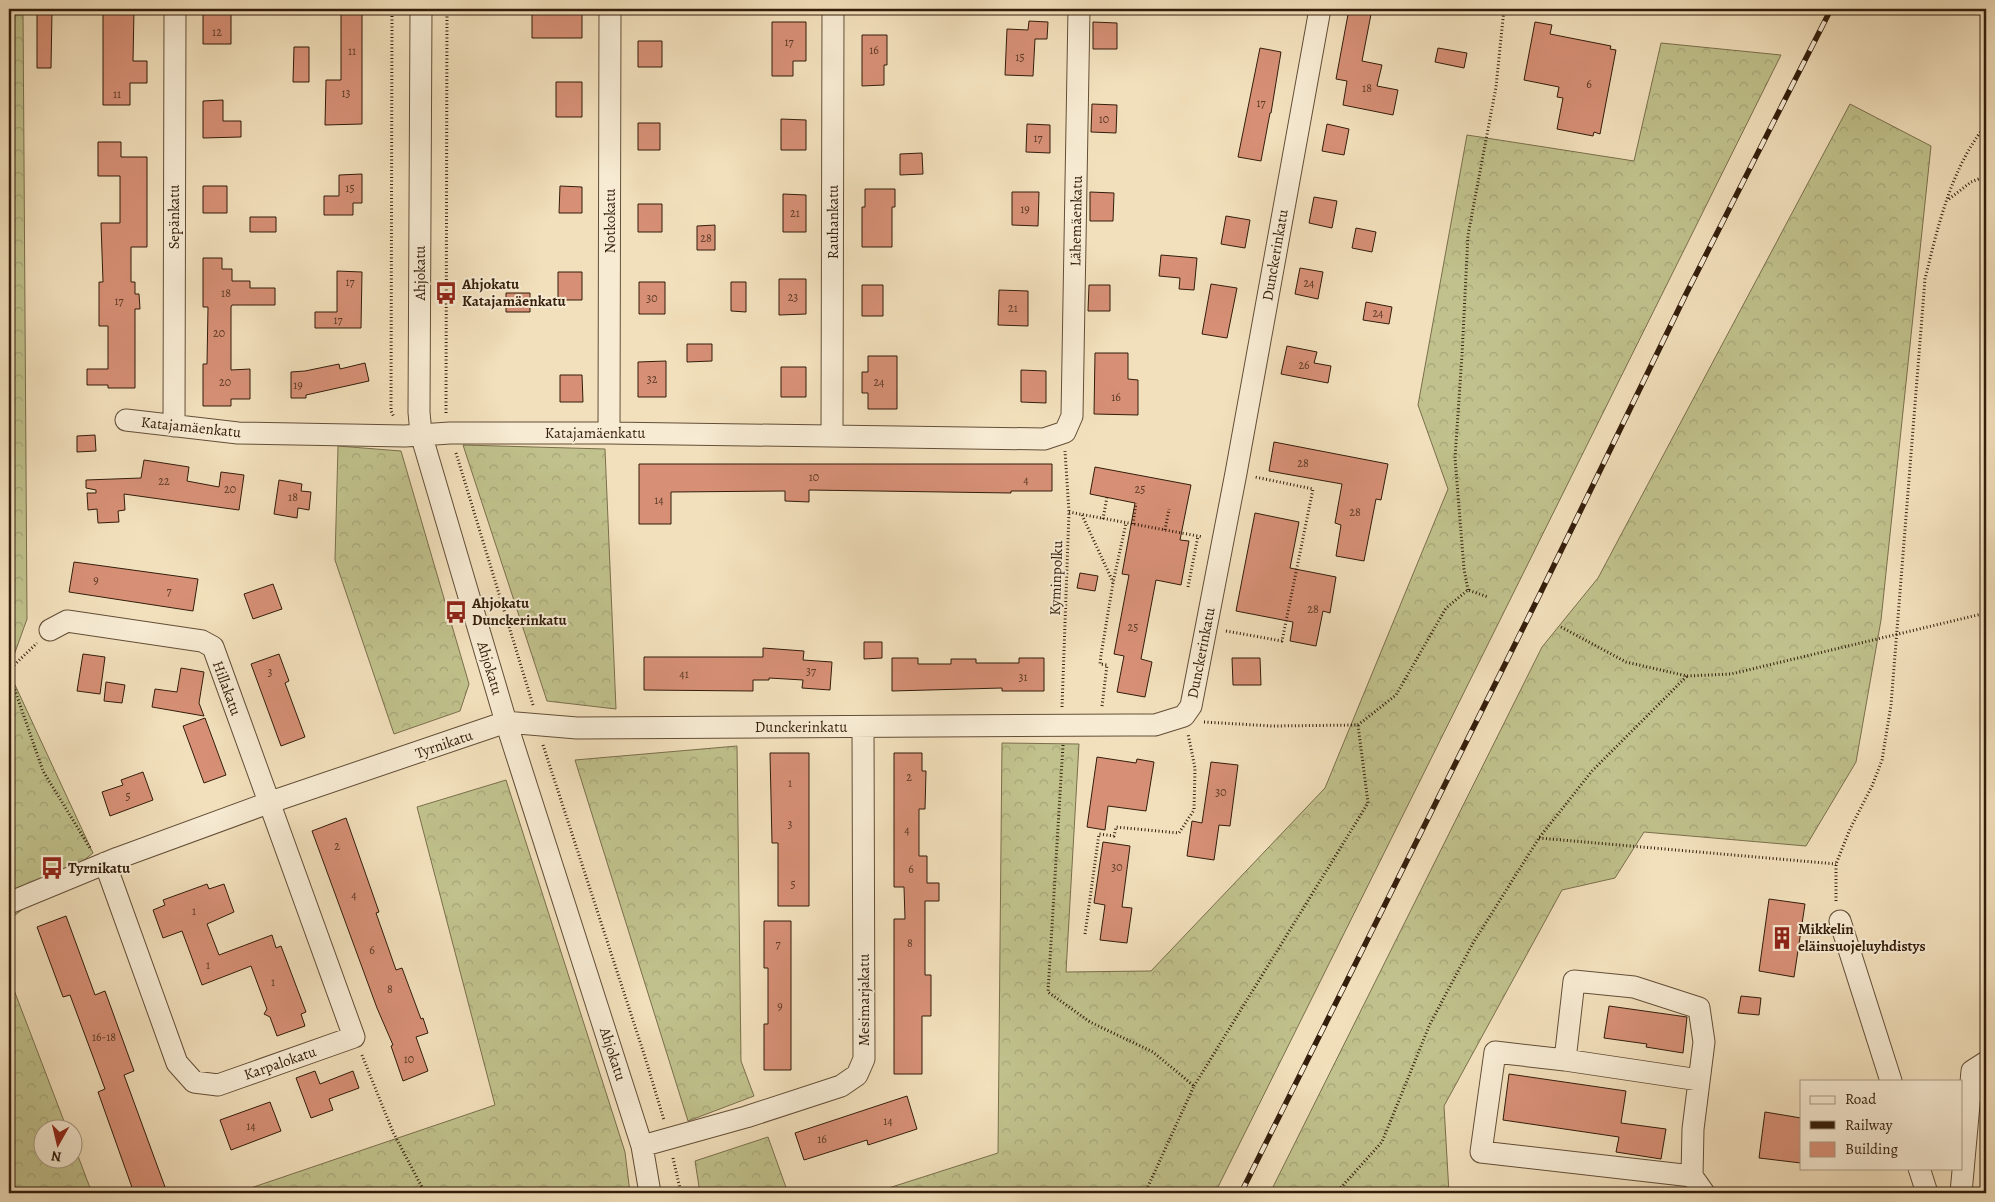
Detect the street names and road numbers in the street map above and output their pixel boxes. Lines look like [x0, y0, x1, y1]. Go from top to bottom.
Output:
street label: Lähemäenkatu [1065, 174, 1087, 267]
street label: Sepänkatu [164, 184, 184, 249]
street label: Rauhankatu [823, 184, 843, 259]
street label: Notkokatu [600, 188, 620, 253]
street label: Dunckerinkatu [1257, 207, 1293, 302]
street label: Ahjokatu [410, 245, 430, 301]
street label: Katajamäenkatu [140, 412, 243, 442]
street label: Katajamäenkatu [545, 423, 646, 443]
street label: Kyminpolku [1045, 539, 1067, 616]
street label: Dunckerinkatu [1182, 605, 1220, 700]
street label: Ahjokatu [472, 638, 508, 698]
street label: Hillakatu [208, 658, 246, 719]
street label: Dunckerinkatu [755, 717, 848, 737]
street label: Tyrnikatu [413, 725, 476, 763]
street label: Mesimarjakatu [854, 953, 874, 1046]
street label: Ahjokatu [595, 1024, 631, 1084]
street label: Karpalokatu [241, 1041, 320, 1085]

